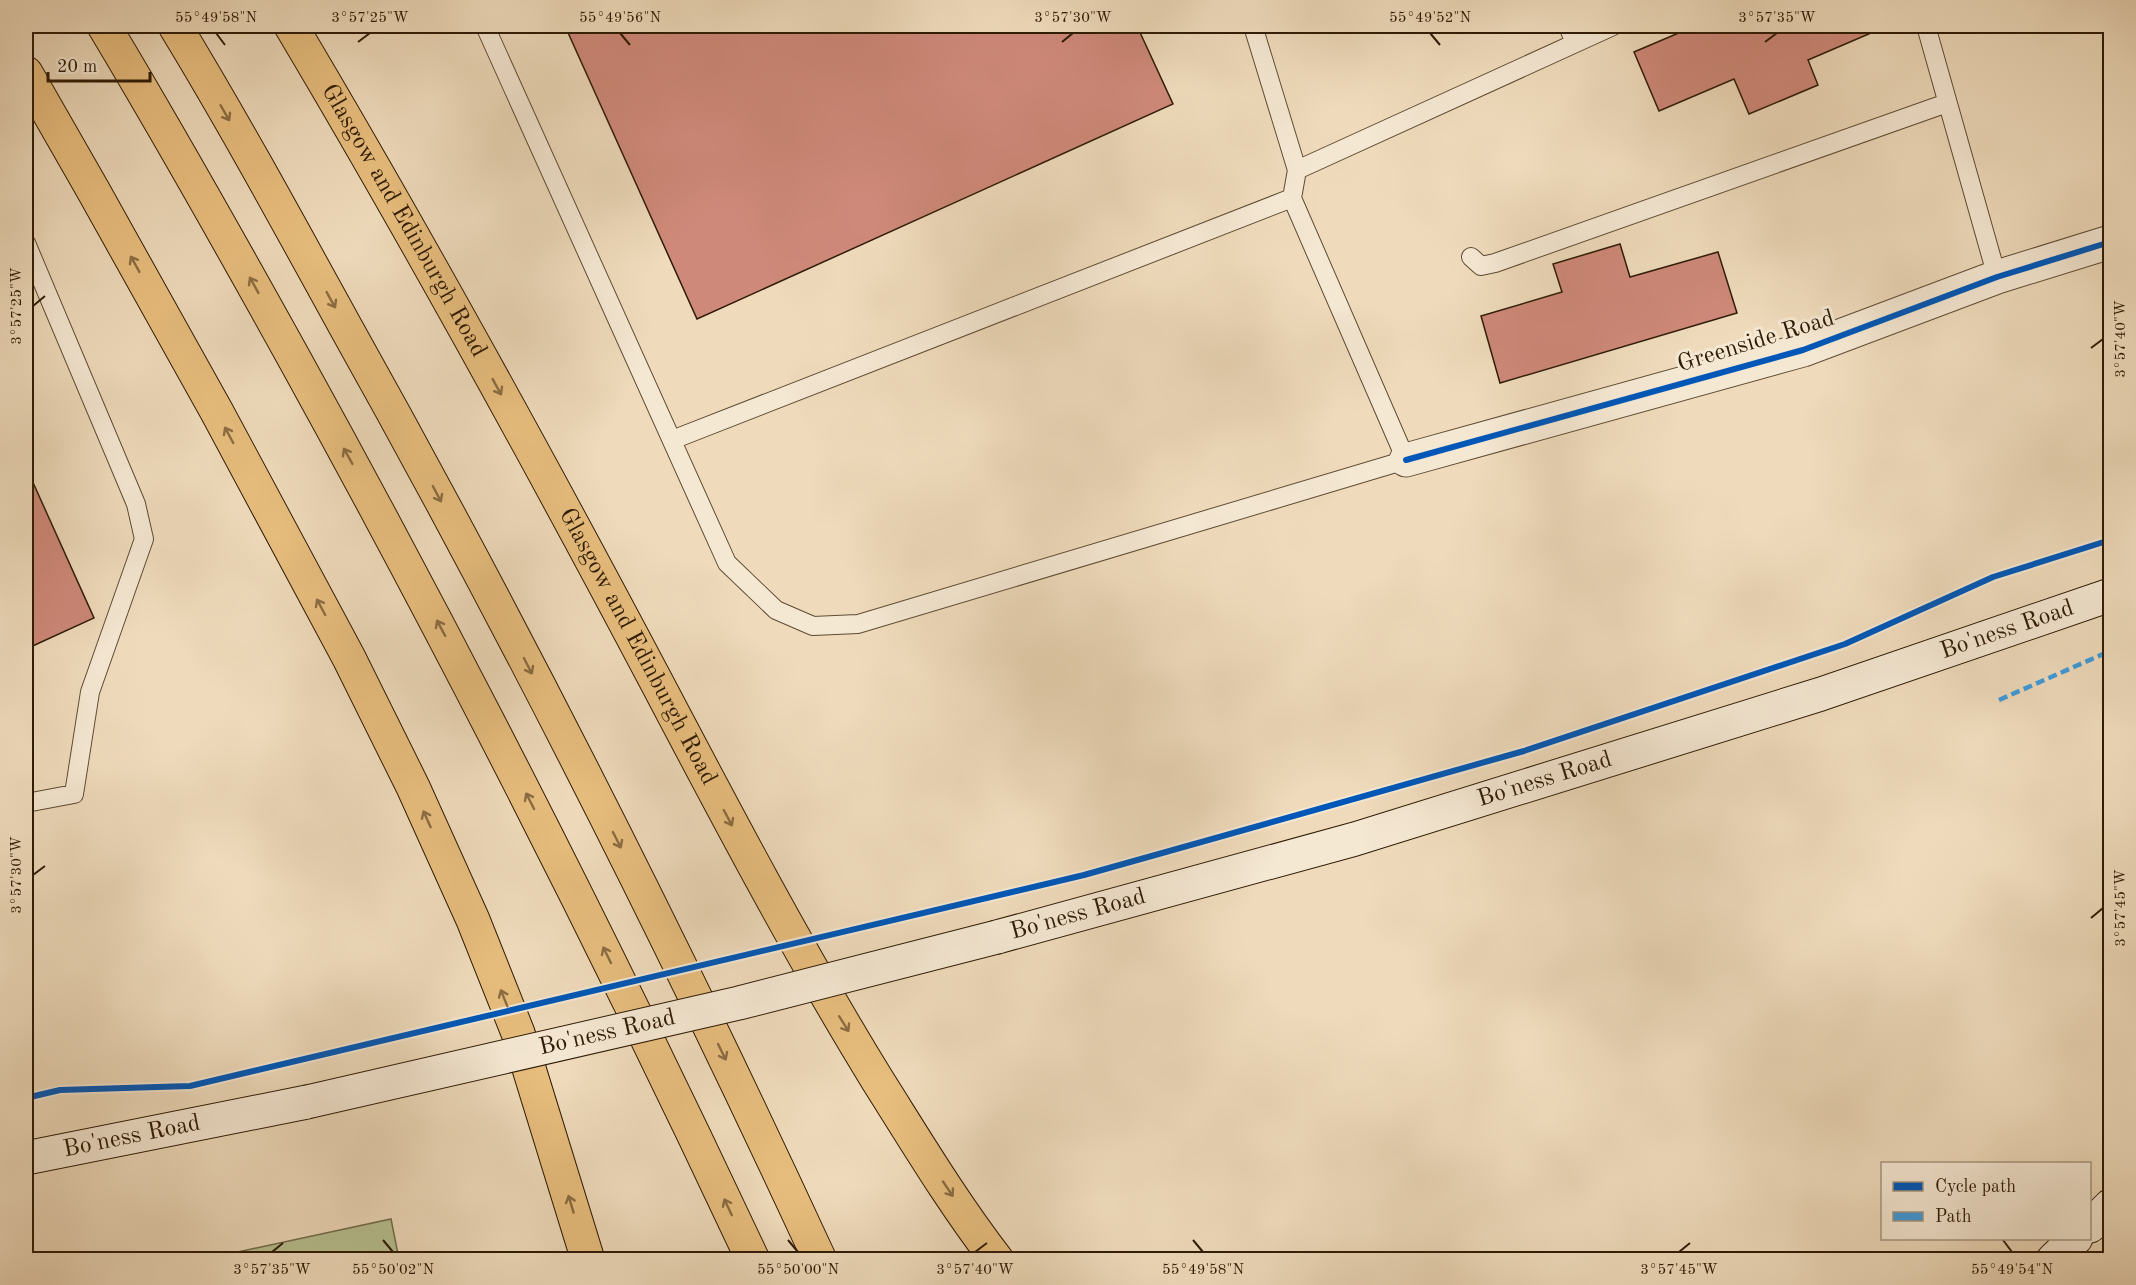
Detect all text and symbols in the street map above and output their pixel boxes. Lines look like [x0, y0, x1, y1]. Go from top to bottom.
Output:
text: 55°49'58"N [175, 11, 257, 26]
text: 3°57'25"W [331, 11, 409, 26]
text: 55°49'56"N [579, 11, 661, 26]
text: 3°57'30"W [1034, 11, 1112, 26]
text: 55°49'52"N [1389, 11, 1471, 26]
text: 3°57'35"W [1738, 11, 1816, 26]
scale bar [48, 45, 150, 83]
text: 20 m [57, 58, 97, 76]
street label: Glasgow and Edinburgh Road [316, 80, 490, 361]
one-way arrow [220, 103, 231, 121]
one-way arrow [128, 256, 140, 273]
text: 3°57'25"W [10, 267, 25, 345]
one-way arrow [248, 277, 260, 294]
one-way arrow [326, 292, 338, 309]
text: 3°57'40"W [2114, 300, 2129, 378]
street label: Greenside Road [1675, 307, 1837, 377]
one-way arrow [492, 377, 503, 395]
one-way arrow [223, 427, 235, 444]
one-way arrow [342, 448, 354, 465]
one-way arrow [432, 484, 444, 502]
street label: Glasgow and Edinburgh Road [554, 504, 721, 789]
street label: Bo'ness Road [1937, 596, 2077, 664]
one-way arrow [315, 599, 327, 616]
one-way arrow [434, 619, 446, 637]
one-way arrow [523, 657, 534, 675]
street label: Bo'ness Road [1475, 748, 1615, 812]
one-way arrow [524, 793, 536, 810]
one-way arrow [722, 808, 734, 826]
one-way arrow [421, 811, 433, 829]
one-way arrow [611, 831, 623, 848]
text: 3°57'30"W [10, 836, 25, 914]
text: 3°57'45"W [2114, 869, 2129, 947]
street label: Bo'ness Road [1008, 885, 1148, 945]
one-way arrow [601, 947, 613, 964]
one-way arrow [498, 990, 509, 1008]
street label: Bo'ness Road [537, 1006, 678, 1060]
one-way arrow [838, 1015, 850, 1032]
one-way arrow [717, 1043, 729, 1061]
street label: Bo'ness Road [61, 1112, 203, 1162]
legend [1881, 1162, 2091, 1240]
text: Cycle path [1935, 1178, 2016, 1196]
one-way arrow [942, 1180, 954, 1197]
one-way arrow [565, 1195, 576, 1214]
one-way arrow [721, 1198, 733, 1216]
text: Path [1935, 1208, 1972, 1226]
text: 3°57'35"W [233, 1263, 311, 1278]
text: 55°50'02"N [352, 1263, 434, 1278]
text: 55°50'00"N [757, 1263, 839, 1278]
text: 3°57'40"W [936, 1263, 1014, 1278]
text: 55°49'58"N [1162, 1263, 1244, 1278]
text: 3°57'45"W [1640, 1263, 1718, 1278]
text: 55°49'54"N [1971, 1263, 2053, 1278]

